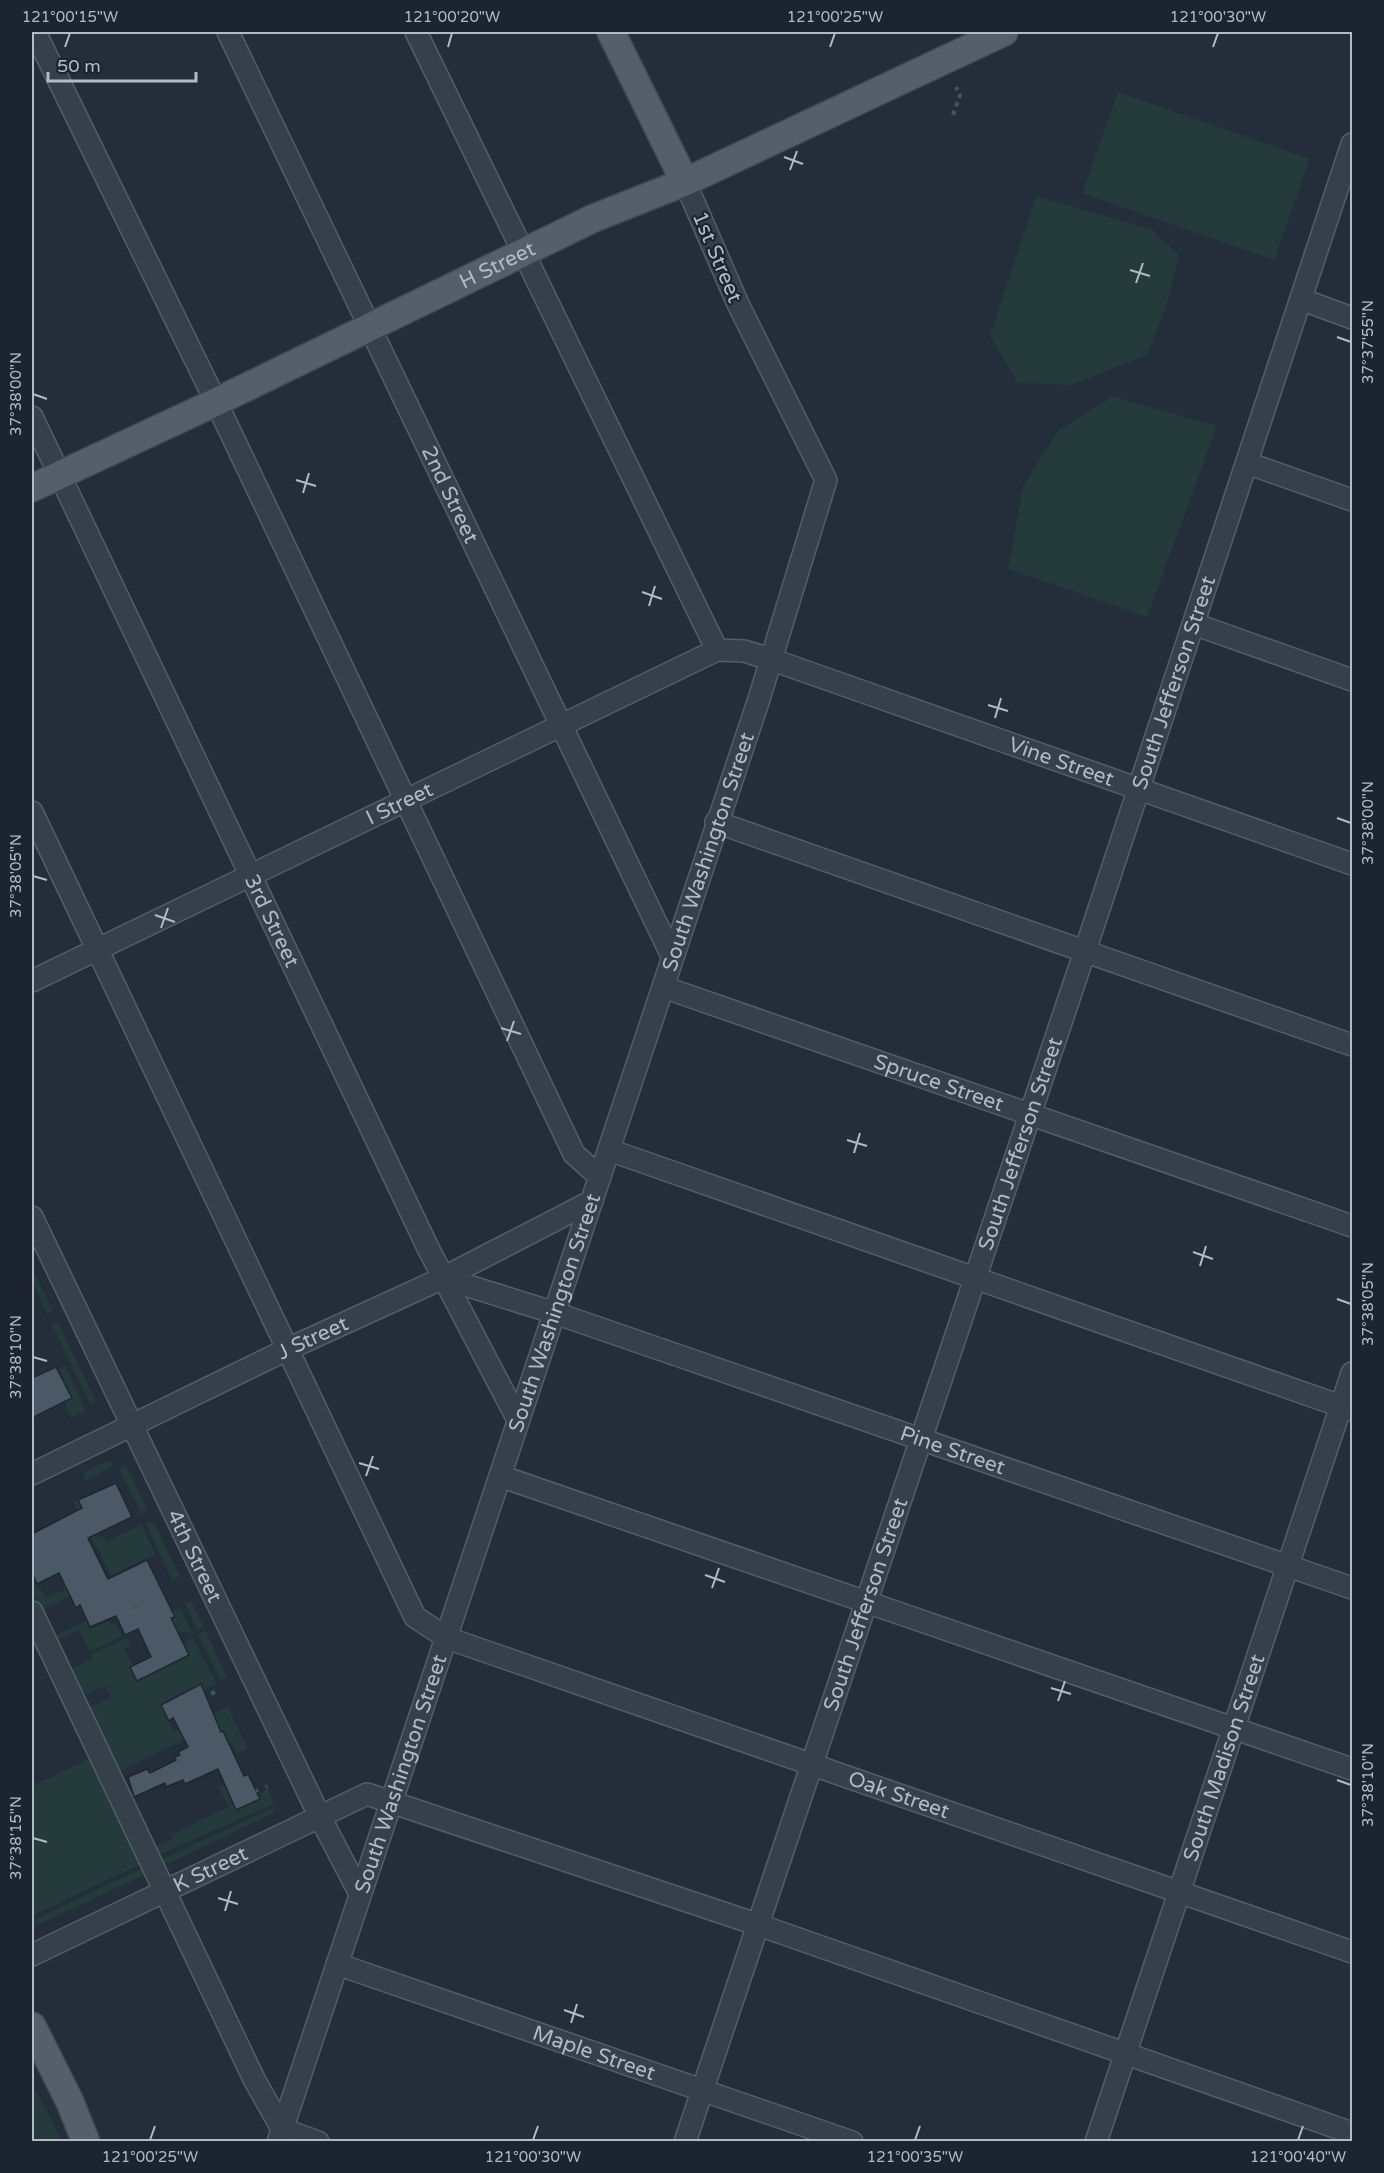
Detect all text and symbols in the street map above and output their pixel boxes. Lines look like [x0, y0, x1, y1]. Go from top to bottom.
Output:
text: 121°00'15"W [22, 8, 118, 26]
text: 121°00'20"W [404, 8, 500, 26]
text: 121°00'25"W [787, 8, 883, 26]
text: 121°00'30"W [1170, 8, 1266, 26]
scale bar [48, 45, 196, 83]
text: 50 m [57, 55, 101, 77]
street label: 1st Street [687, 208, 747, 306]
street label: H Street [455, 236, 539, 294]
text: 37°37'55"N [1359, 300, 1377, 384]
text: 37°38'00"N [7, 352, 25, 436]
street label: 2nd Street [416, 442, 484, 547]
street label: South Jefferson Street [1127, 573, 1221, 793]
street label: South Washington Street [657, 729, 759, 974]
street label: Vine Street [1005, 732, 1117, 792]
street label: I Street [362, 777, 437, 830]
text: 37°38'00"N [1359, 781, 1377, 865]
text: 37°38'05"N [7, 834, 25, 918]
street label: 3rd Street [239, 870, 305, 971]
street label: South Jefferson Street [973, 1034, 1068, 1254]
street label: Spruce Street [871, 1049, 1007, 1117]
street label: South Washington Street [503, 1190, 606, 1435]
text: 37°38'05"N [1359, 1262, 1377, 1346]
street label: J Street [273, 1311, 352, 1365]
text: 37°38'10"N [7, 1315, 25, 1399]
street label: Pine Street [897, 1421, 1008, 1480]
street label: South Jefferson Street [818, 1495, 913, 1714]
street label: 4th Street [162, 1506, 227, 1606]
street label: South Washington Street [349, 1651, 452, 1897]
street label: South Madison Street [1178, 1651, 1270, 1864]
text: 37°38'10"N [1359, 1743, 1377, 1827]
street label: Oak Street [845, 1766, 953, 1824]
text: 37°38'15"N [7, 1796, 25, 1880]
street label: K Street [169, 1841, 252, 1898]
street label: Maple Street [529, 2020, 659, 2086]
text: 121°00'25"W [102, 2148, 198, 2166]
text: 121°00'30"W [485, 2148, 581, 2166]
text: 121°00'35"W [867, 2148, 963, 2166]
text: 121°00'40"W [1250, 2148, 1346, 2166]

